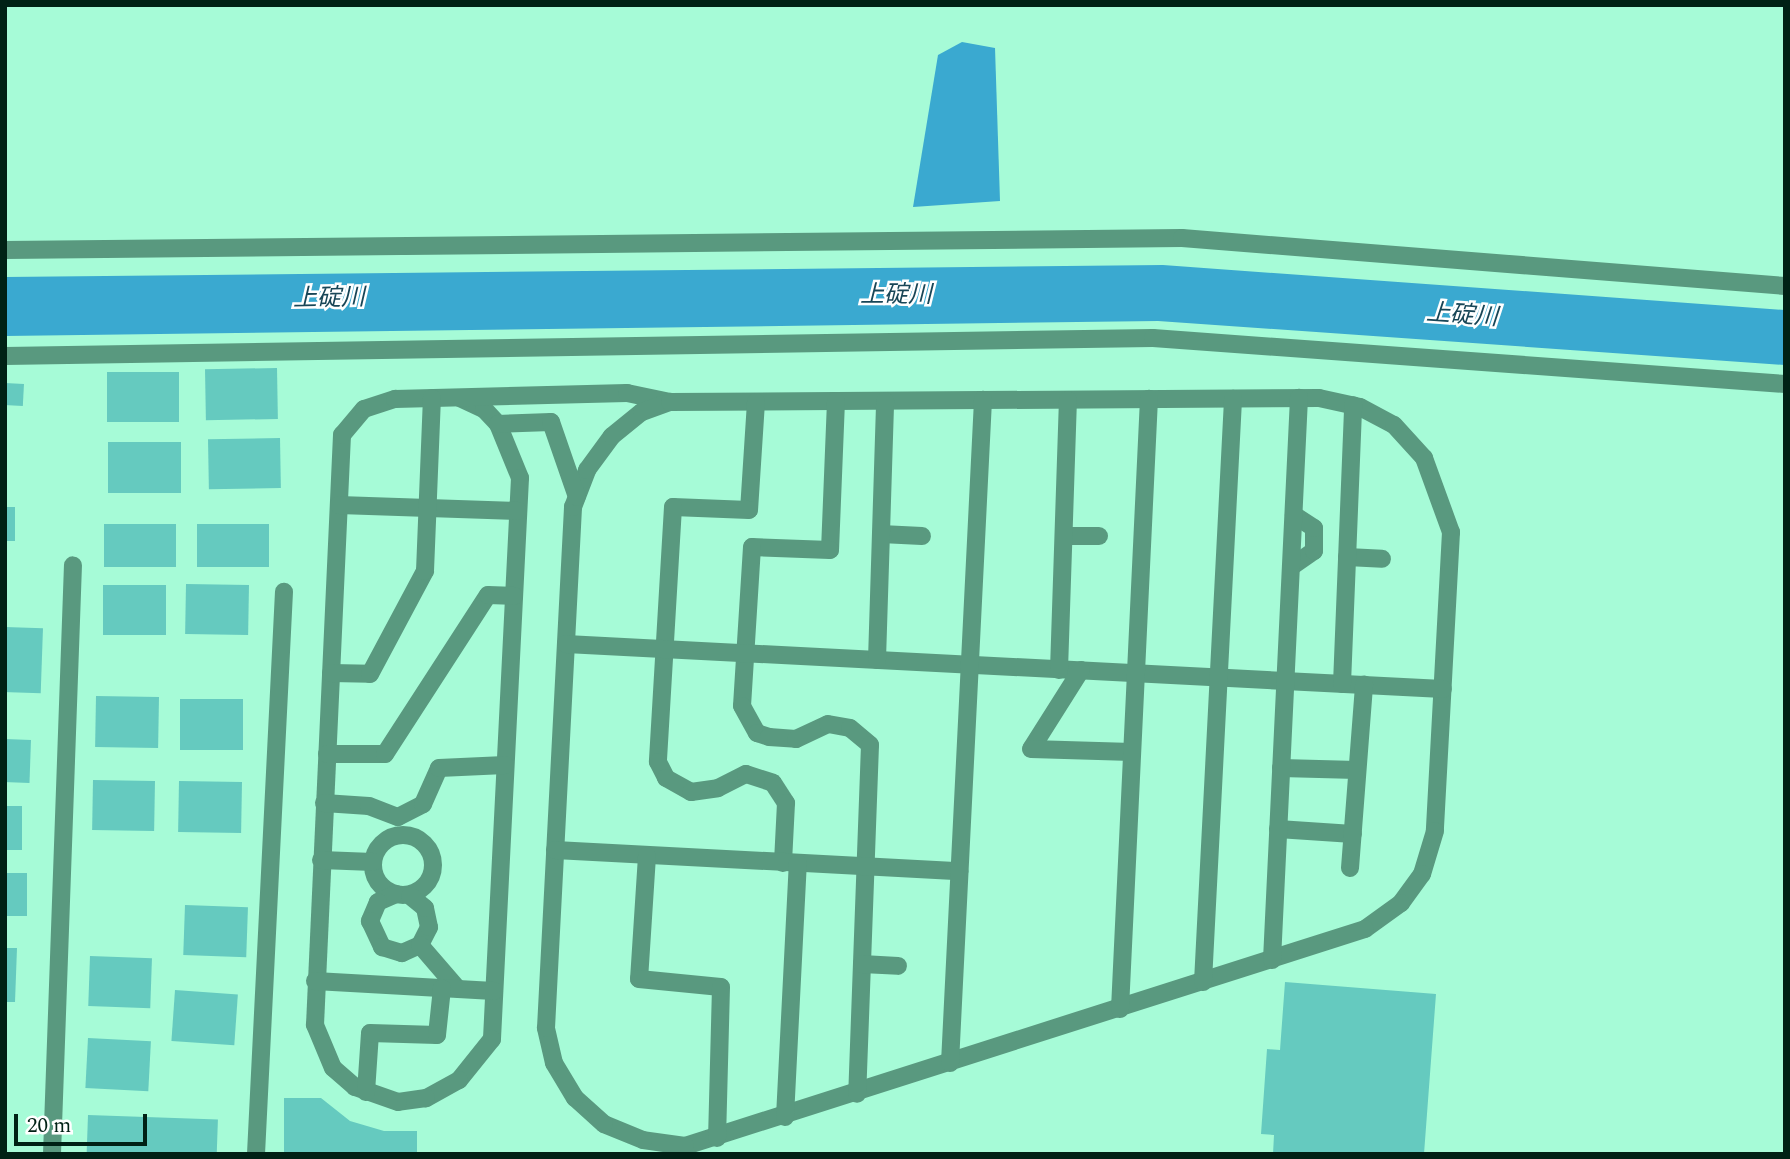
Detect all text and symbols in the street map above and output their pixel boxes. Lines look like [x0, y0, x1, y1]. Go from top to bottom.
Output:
water label: 上碇川 [860, 282, 932, 310]
water label: 上碇川 [293, 284, 365, 314]
water label: 上碇川 [1425, 299, 1499, 333]
scale bar [18, 1100, 150, 1144]
text: 20 m [27, 1110, 71, 1142]

